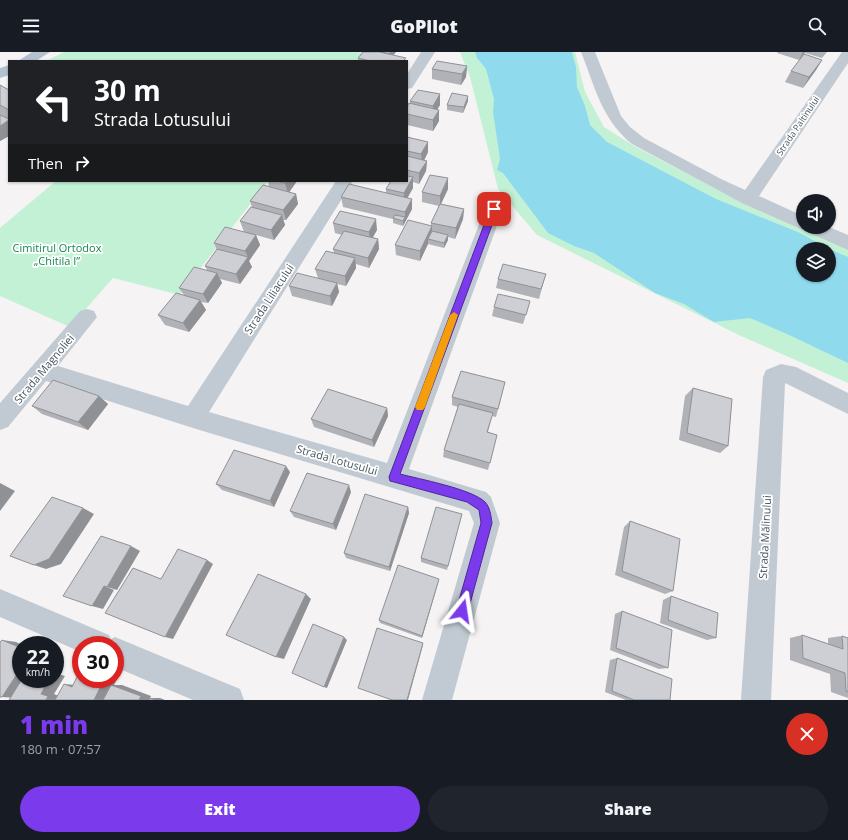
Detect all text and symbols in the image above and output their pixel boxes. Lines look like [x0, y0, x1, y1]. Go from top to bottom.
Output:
text: GoPilot [390, 14, 458, 38]
icon: menu [20, 15, 42, 37]
icon: search [806, 15, 828, 37]
text: 30 m [94, 71, 161, 109]
icon: left [28, 76, 80, 128]
street label: Strada Paltinului [773, 94, 822, 158]
text: Strada Lotusului [94, 107, 231, 131]
icon: right [71, 152, 93, 174]
text: Then [28, 153, 63, 173]
pin [477, 192, 511, 226]
map controls [796, 194, 836, 282]
button: sound [796, 194, 836, 234]
icon: arrive [483, 198, 505, 220]
park label: Cimitirul Ortodox „Chitila I” [13, 240, 102, 268]
button: layers [796, 242, 836, 282]
street label: Strada Liliacului [240, 261, 297, 337]
street label: Strada Magnoliei [10, 331, 77, 406]
street label: Strada Lotusului [295, 441, 379, 478]
street label: Strada Mălinului [755, 495, 774, 579]
position arrow [441, 590, 483, 632]
speed limit sign: 30 [72, 636, 124, 688]
text: 22 [27, 643, 49, 670]
text: km/h [26, 665, 50, 679]
text: 1 min [20, 708, 88, 741]
button: close [786, 713, 828, 755]
text: 180 m · 07:57 [20, 740, 101, 758]
button: Exit [20, 786, 420, 832]
button: Share [428, 786, 828, 832]

